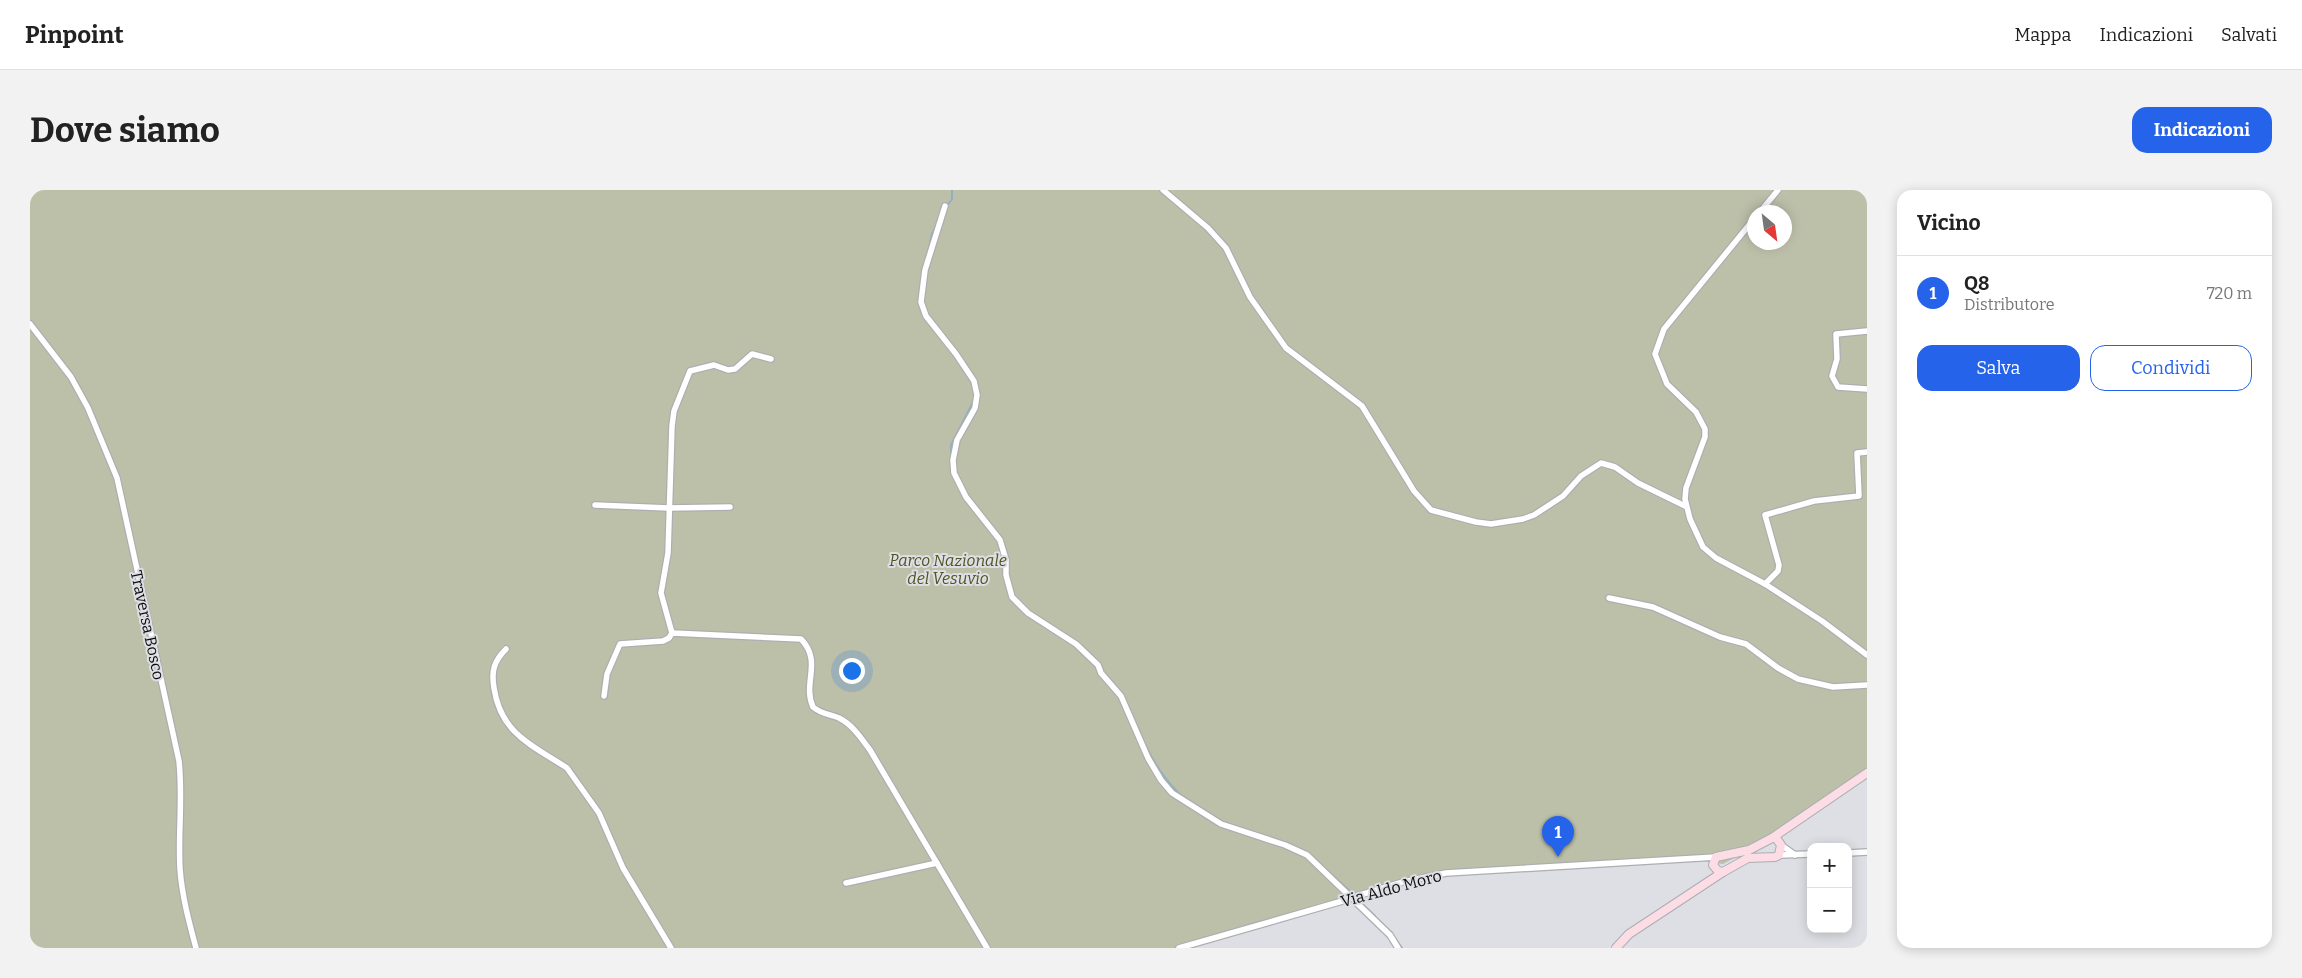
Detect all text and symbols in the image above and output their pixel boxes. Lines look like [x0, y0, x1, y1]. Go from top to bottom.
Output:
text: Pinpoint [25, 21, 124, 49]
text: Mappa [2015, 24, 2071, 46]
text: Indicazioni [2099, 24, 2193, 46]
text: Salvati [2221, 24, 2277, 46]
button: Indicazioni [2132, 107, 2272, 153]
text: Dove siamo [30, 109, 220, 151]
north arrow [1747, 205, 1792, 250]
text: Vicino [1917, 210, 1981, 236]
text: Q8 [1964, 272, 1989, 295]
text: 1 [1930, 284, 1936, 303]
text: 720 m [2207, 284, 2252, 303]
text: Distributore [1964, 295, 2054, 314]
button: Salva [1917, 345, 2080, 391]
button: Condividi [2090, 345, 2252, 391]
park label: Parco Nazionale del Vesuvio [889, 551, 1007, 588]
street label: Traversa Bosco [127, 569, 168, 682]
your location [839, 658, 865, 684]
pin: 1 [1542, 816, 1574, 857]
map controls [1807, 843, 1852, 933]
button: + [1807, 843, 1852, 888]
street label: Via Aldo Moro [1339, 866, 1444, 911]
button: − [1807, 888, 1852, 933]

